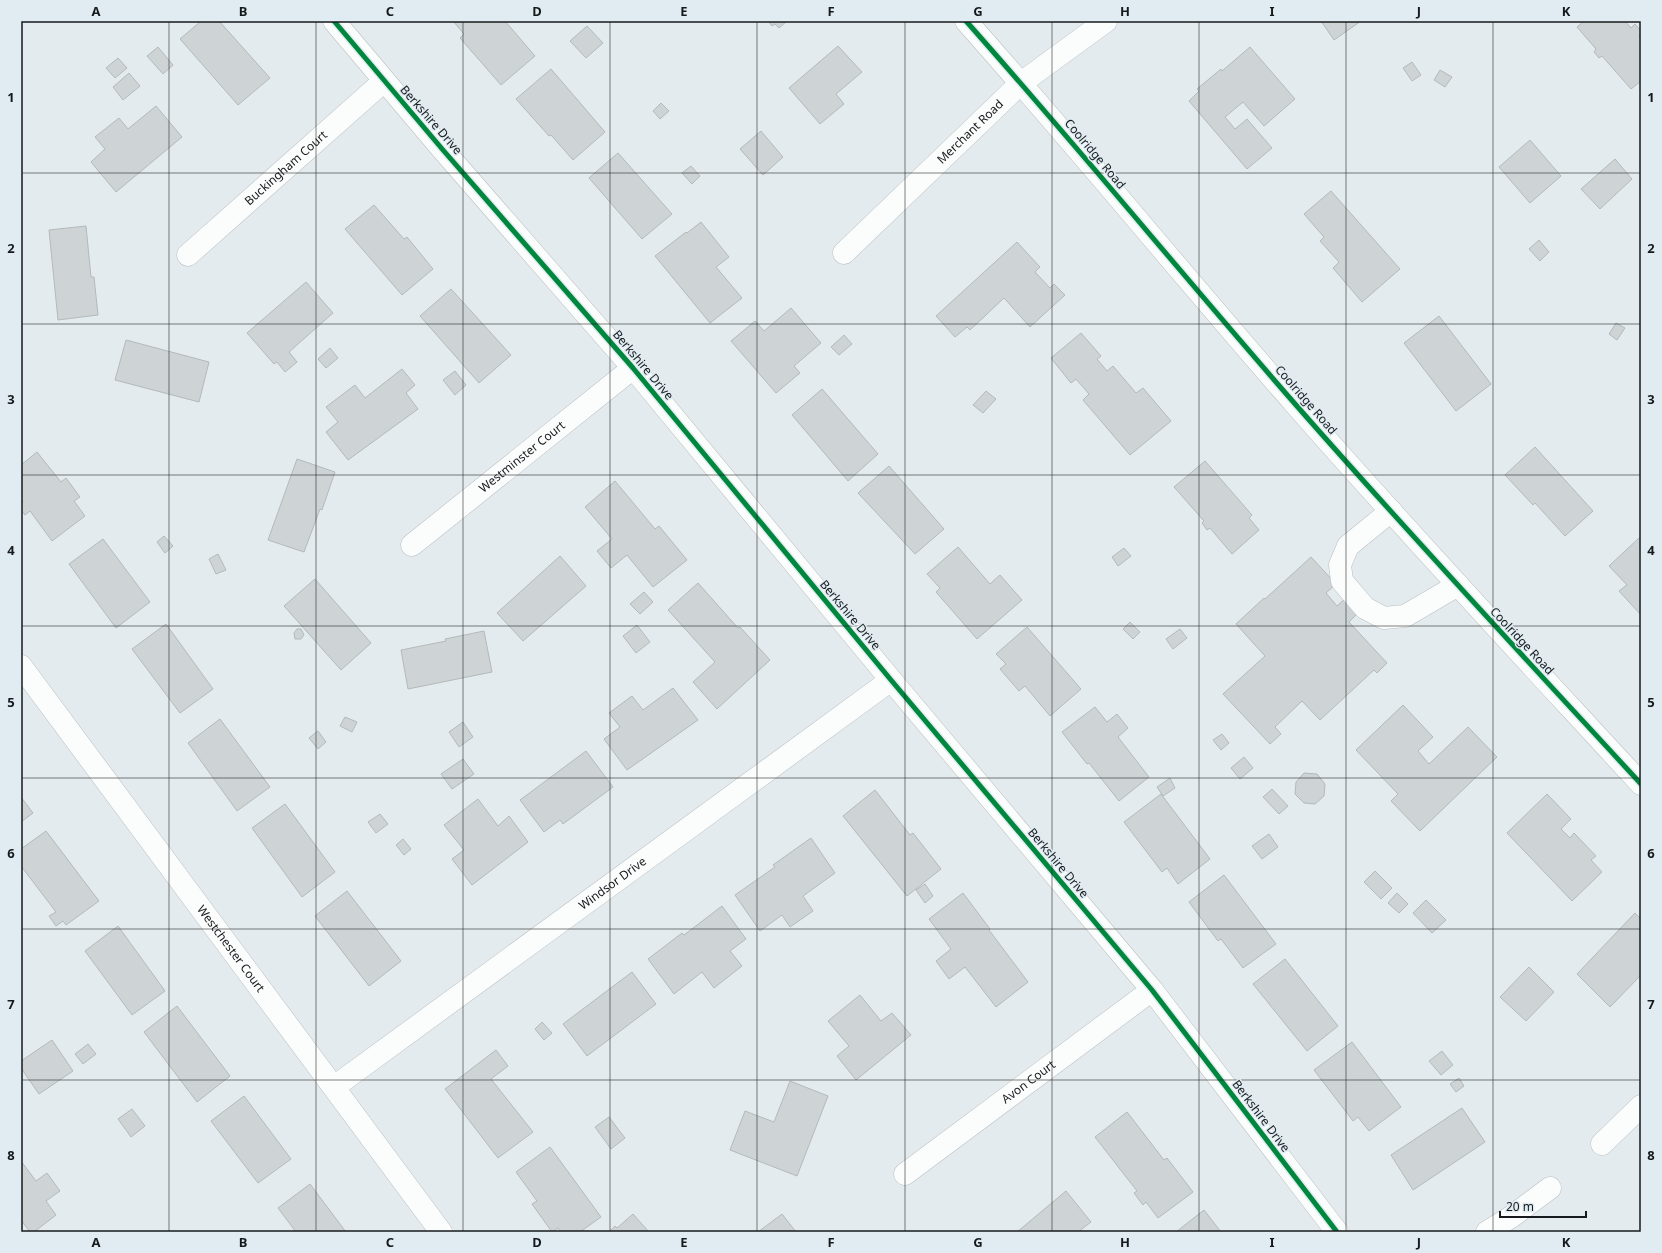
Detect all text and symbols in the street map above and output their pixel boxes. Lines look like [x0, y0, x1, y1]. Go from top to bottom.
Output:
text: A [92, 2, 101, 20]
text: B [239, 2, 247, 20]
text: C [386, 2, 394, 20]
text: D [532, 2, 542, 20]
text: E [680, 2, 688, 20]
text: F [827, 2, 835, 20]
text: G [973, 2, 983, 20]
text: H [1120, 2, 1130, 20]
text: I [1269, 2, 1275, 20]
text: J [1416, 2, 1421, 20]
text: K [1562, 2, 1571, 20]
street label: Berkshire Drive [397, 81, 466, 158]
text: 1 [7, 88, 15, 106]
text: 1 [1647, 88, 1655, 106]
street label: Merchant Road [933, 95, 1007, 167]
street label: Coolridge Road [1061, 115, 1130, 192]
street label: Buckingham Court [241, 126, 331, 209]
text: 2 [7, 239, 15, 257]
text: 2 [1647, 239, 1655, 257]
street label: Berkshire Drive [609, 326, 678, 403]
street label: Coolridge Road [1272, 361, 1341, 438]
text: 3 [7, 390, 15, 408]
text: 3 [1647, 390, 1655, 408]
street label: Westminster Court [475, 416, 569, 496]
text: 4 [7, 541, 15, 559]
text: 4 [1647, 541, 1655, 559]
street label: Berkshire Drive [816, 576, 885, 653]
street label: Coolridge Road [1487, 603, 1558, 678]
text: 5 [7, 693, 15, 711]
text: 5 [1647, 693, 1655, 711]
street label: Berkshire Drive [1024, 824, 1093, 901]
text: 6 [7, 844, 15, 862]
text: 6 [1647, 844, 1655, 862]
street label: Windsor Drive [575, 852, 650, 913]
street label: Westchester Court [193, 901, 269, 996]
text: 7 [7, 995, 15, 1013]
text: 7 [1647, 995, 1655, 1013]
street label: Avon Court [998, 1056, 1059, 1107]
street label: Berkshire Drive [1229, 1076, 1294, 1156]
text: 8 [7, 1146, 15, 1164]
text: 8 [1647, 1146, 1655, 1164]
scale bar [1500, 1193, 1586, 1219]
text: 20 m [1506, 1198, 1534, 1215]
text: A [92, 1233, 101, 1251]
text: B [239, 1233, 247, 1251]
text: C [386, 1233, 394, 1251]
text: D [532, 1233, 542, 1251]
text: E [680, 1233, 688, 1251]
text: F [827, 1233, 835, 1251]
text: G [973, 1233, 983, 1251]
text: H [1120, 1233, 1130, 1251]
text: I [1269, 1233, 1275, 1251]
text: J [1416, 1233, 1421, 1251]
text: K [1562, 1233, 1571, 1251]

